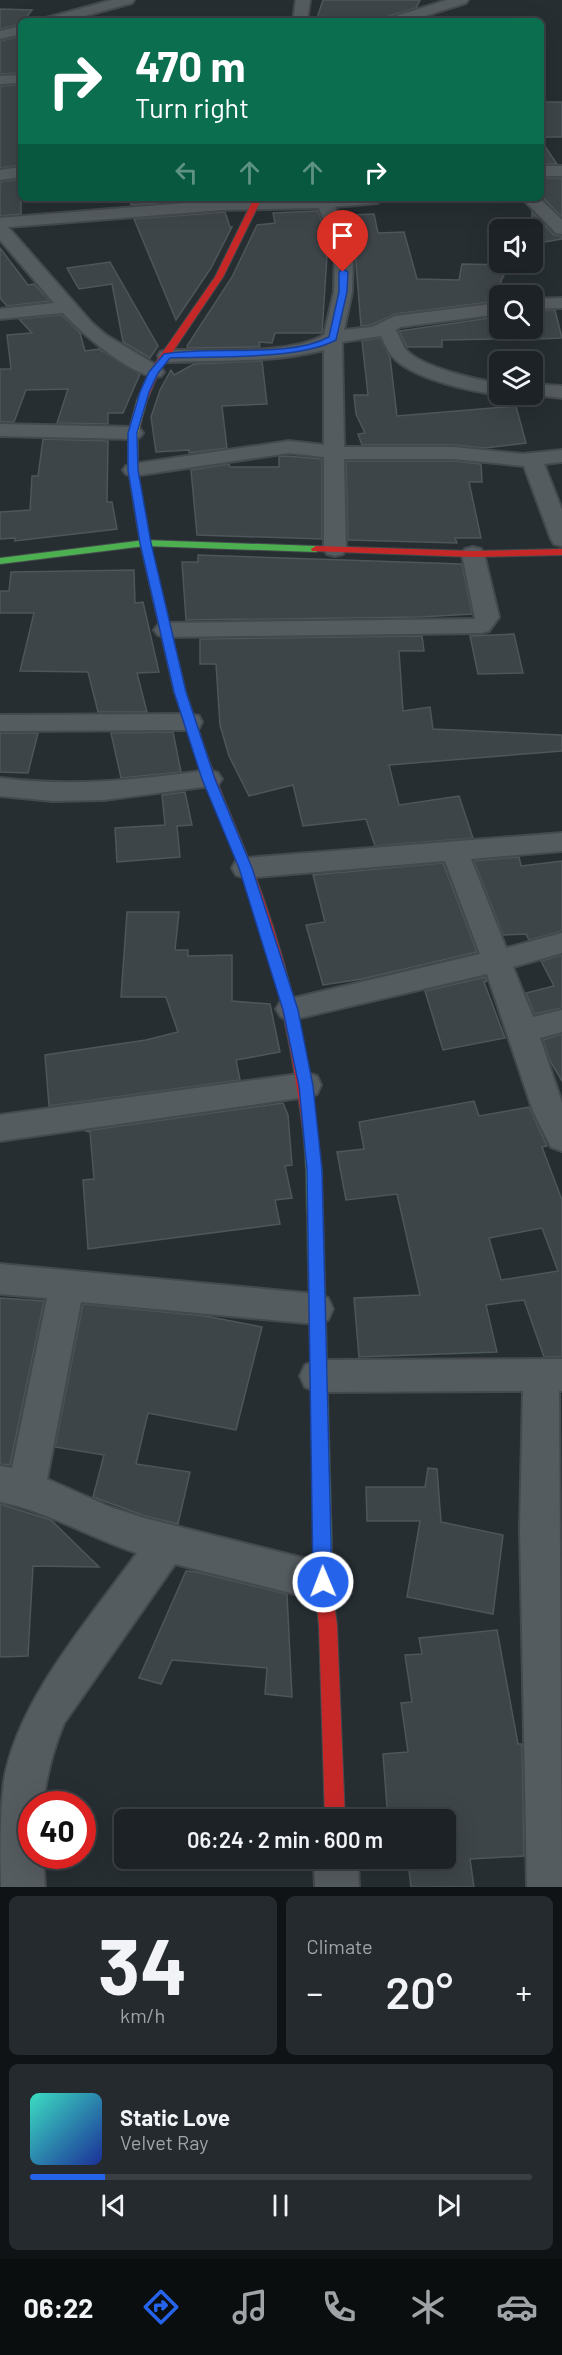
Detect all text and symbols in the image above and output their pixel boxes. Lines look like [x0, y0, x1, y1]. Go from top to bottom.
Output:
text: 470 m [135, 40, 246, 90]
icon: right [36, 42, 114, 120]
text: Turn right [135, 91, 249, 123]
icon: left [170, 156, 203, 189]
icon: ahead [233, 156, 266, 189]
icon: ahead [296, 156, 329, 189]
icon: right [359, 156, 392, 189]
pin [317, 210, 368, 272]
icon: arrive [326, 219, 359, 252]
map controls [489, 219, 543, 405]
button: sound [489, 219, 543, 273]
button: search [489, 285, 543, 339]
button: layers [489, 351, 543, 405]
position arrow [291, 1550, 355, 1614]
speed limit sign: 40 [18, 1791, 96, 1869]
text: 06:24 · 2 min · 600 m [187, 1826, 383, 1852]
text: 34 [98, 1917, 187, 2011]
text: Climate [307, 1934, 373, 1958]
text: 20° [386, 1964, 453, 2018]
text: − [307, 1972, 323, 2012]
text: + [516, 1972, 532, 2012]
text: km/h [120, 2003, 165, 2027]
text: Static Love [120, 2104, 230, 2130]
text: Velvet Ray [120, 2130, 209, 2154]
icon: previous [97, 2189, 130, 2222]
icon: pause [264, 2189, 297, 2222]
icon: next [432, 2189, 465, 2222]
icon: directions [140, 2286, 182, 2328]
icon: music [229, 2286, 271, 2328]
icon: phone [318, 2286, 360, 2328]
icon: climate [407, 2286, 449, 2328]
icon: car [496, 2286, 538, 2328]
text: 06:22 [24, 2291, 93, 2323]

